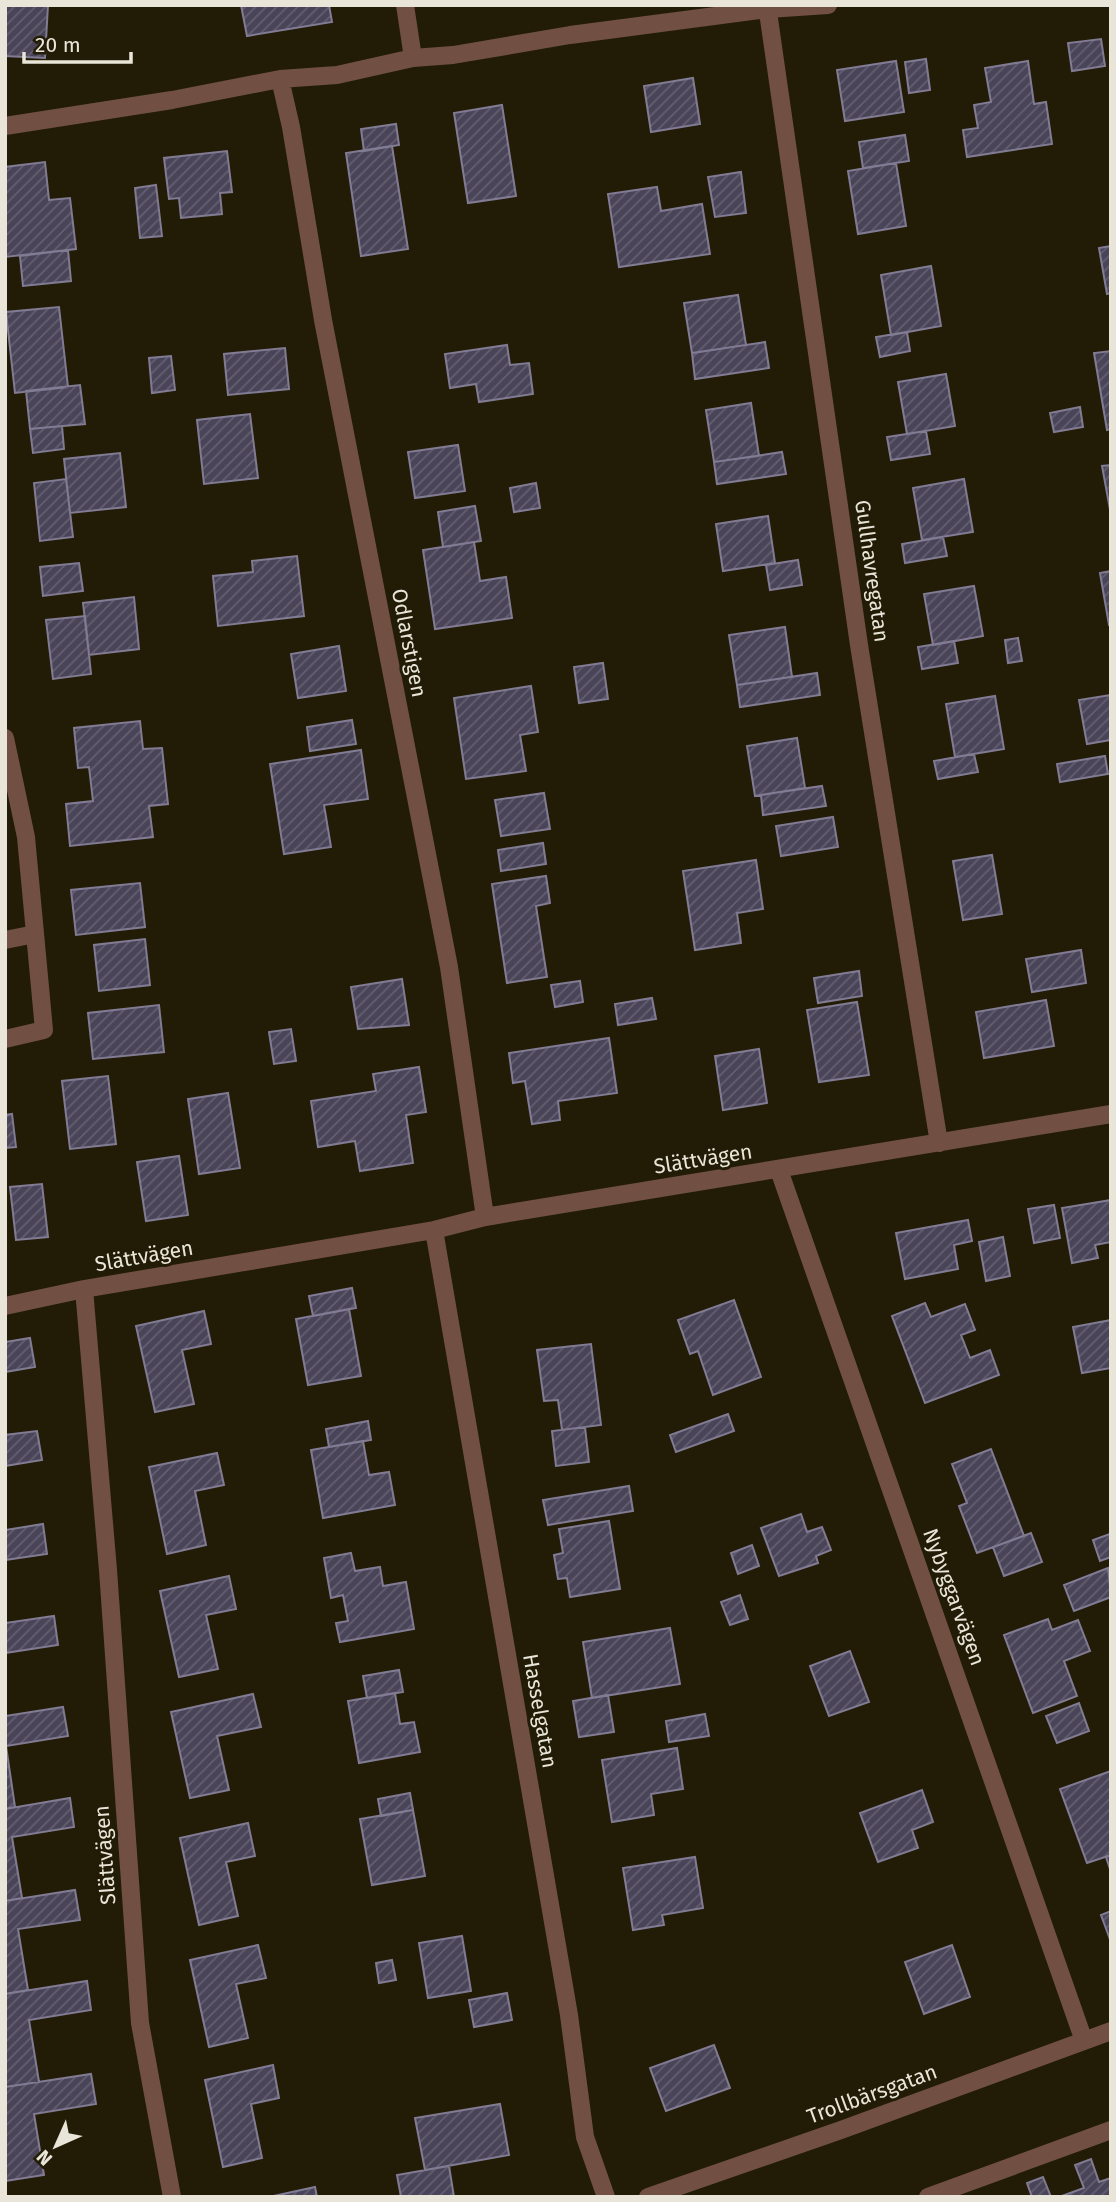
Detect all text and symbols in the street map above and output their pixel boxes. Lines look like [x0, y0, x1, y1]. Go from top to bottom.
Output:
scale bar [24, 21, 131, 65]
text: 20 m [35, 32, 81, 58]
street label: Gullhavregatan [849, 498, 895, 644]
street label: Odlarstigen [386, 587, 432, 699]
street label: Slättvägen [652, 1138, 754, 1180]
street label: Slättvägen [93, 1235, 195, 1277]
street label: Nybyggarvägen [917, 1525, 991, 1669]
street label: Hasselgatan [517, 1652, 563, 1770]
street label: Slättvägen [89, 1804, 121, 1906]
street label: Trollbärsgatan [803, 2058, 941, 2130]
north arrow [21, 2111, 91, 2181]
text: N [32, 2145, 57, 2170]

